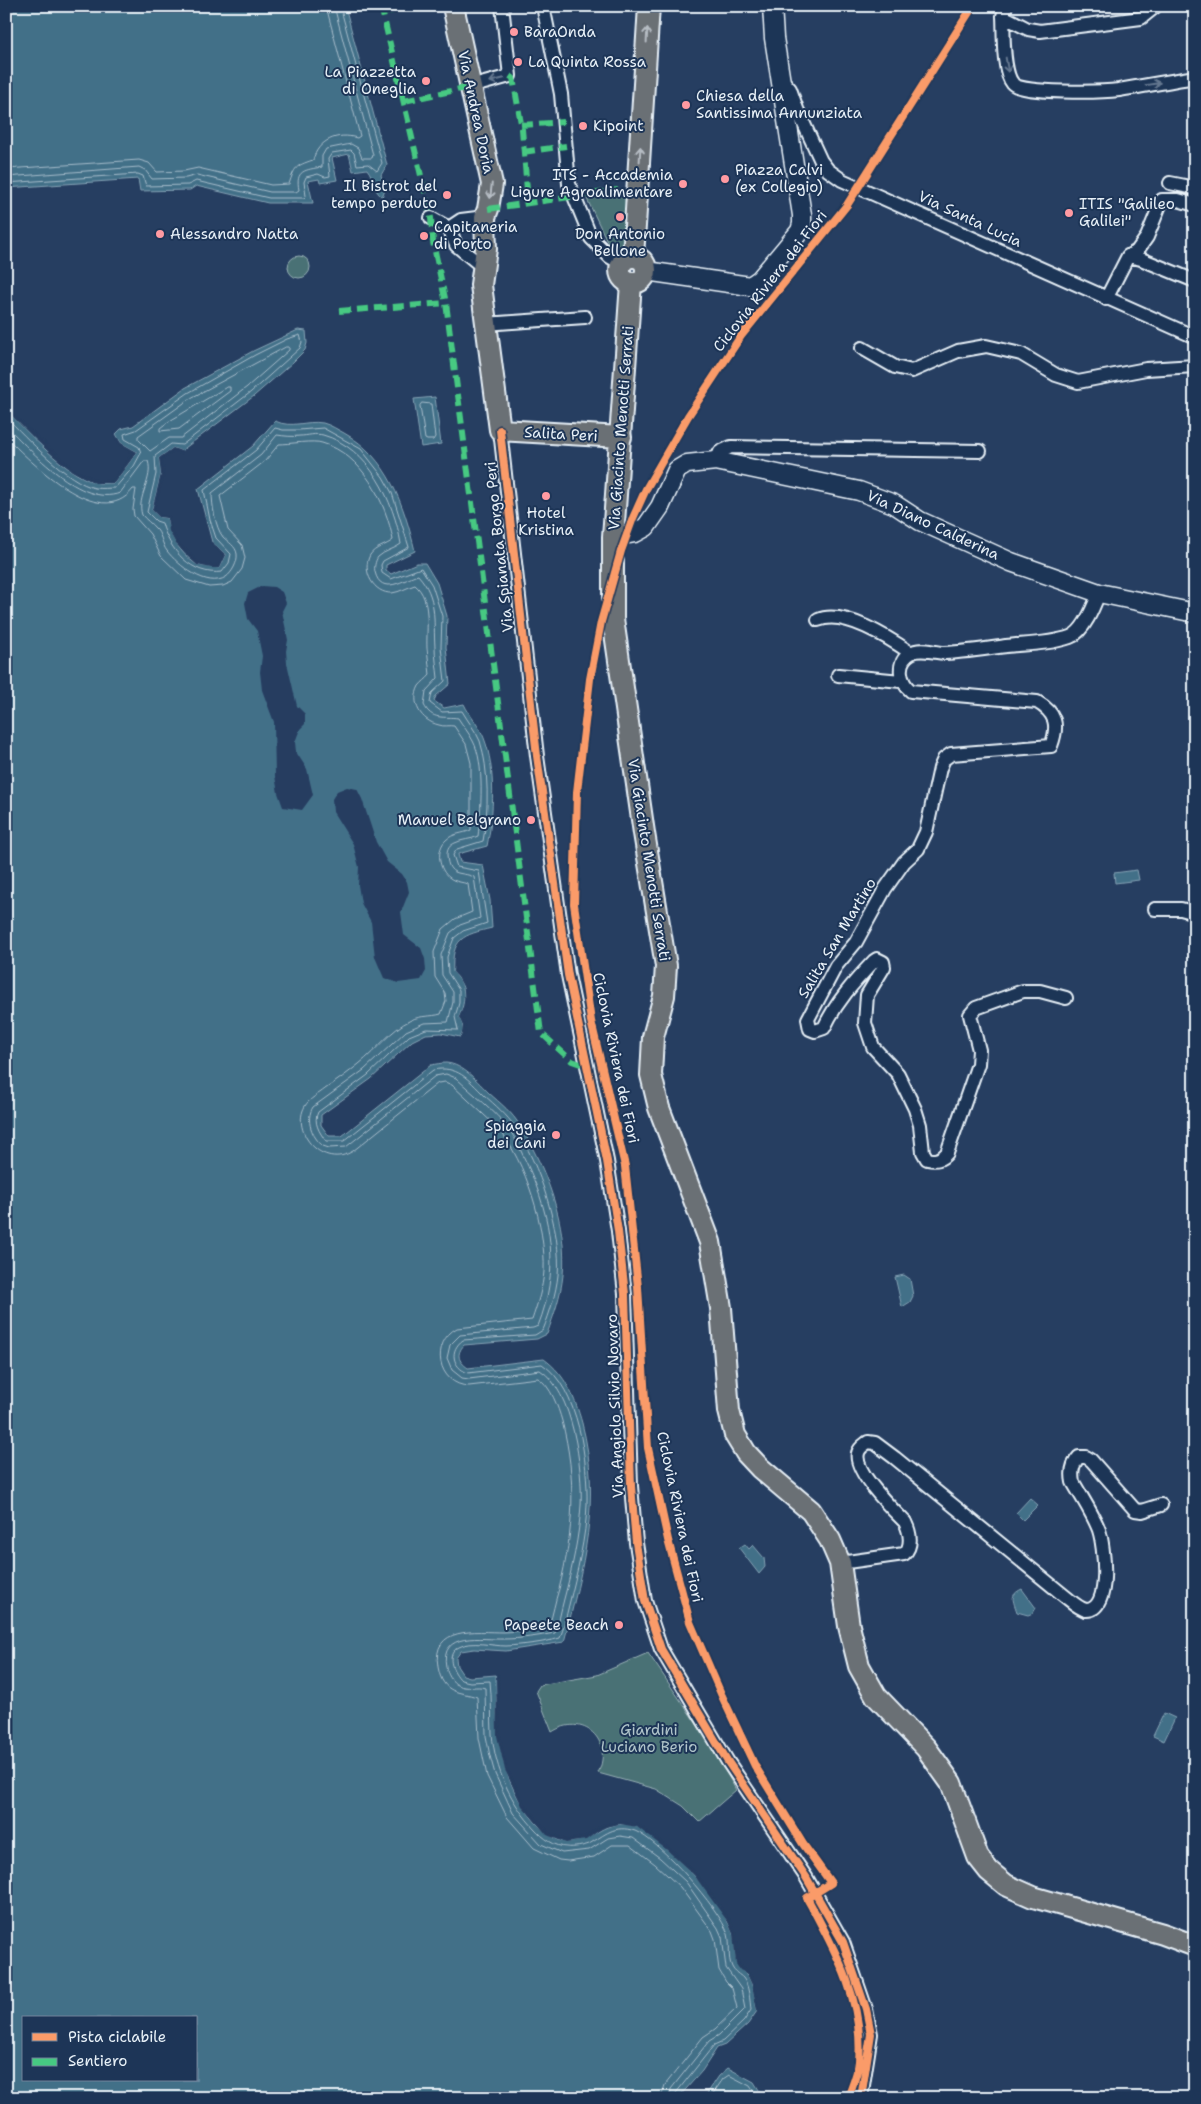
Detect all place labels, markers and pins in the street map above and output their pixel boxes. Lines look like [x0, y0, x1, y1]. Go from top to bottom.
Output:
place label: BaraOnda [524, 22, 597, 42]
marker: BaraOnda [508, 26, 520, 38]
place label: La Quinta Rossa [528, 52, 647, 72]
marker: La Quinta Rossa [512, 56, 524, 68]
place label: La Piazzetta di Oneglia [324, 62, 417, 99]
marker: La Piazzetta di Oneglia [420, 75, 432, 87]
place label: Chiesa della Santissima Annunziata [696, 86, 863, 123]
marker: Chiesa della Santissima Annunziata [680, 99, 692, 111]
place label: Kipoint [593, 116, 644, 136]
marker: Kipoint [577, 120, 589, 132]
place label: Piazza Calvi (ex Collegio) [735, 160, 823, 197]
place label: ITS - Accademia Ligure Agroalimentare [510, 165, 674, 202]
marker: Piazza Calvi (ex Collegio) [719, 173, 731, 185]
place label: Il Bistrot del tempo perduto [331, 176, 437, 213]
marker: ITS - Accademia Ligure Agroalimentare [677, 178, 689, 190]
marker: Il Bistrot del tempo perduto [441, 189, 453, 201]
place label: ITIS "Galileo Galilei" [1079, 194, 1175, 231]
marker: ITIS "Galileo Galilei" [1063, 207, 1075, 219]
marker: Don Antonio Bellone [614, 211, 626, 223]
place label: Capitaneria di Porto [434, 217, 518, 254]
place label: Alessandro Natta [170, 224, 299, 244]
place label: Don Antonio Bellone [575, 224, 665, 261]
marker: Alessandro Natta [154, 228, 166, 240]
marker: Capitaneria di Porto [418, 230, 430, 242]
marker: Hotel Kristina [540, 490, 552, 502]
place label: Hotel Kristina [518, 503, 574, 540]
place label: Manuel Belgrano [398, 810, 521, 830]
marker: Manuel Belgrano [525, 814, 537, 826]
place label: Spiaggia dei Cani [485, 1116, 547, 1153]
marker: Spiaggia dei Cani [550, 1129, 562, 1141]
place label: Papeete Beach [504, 1615, 609, 1635]
marker: Papeete Beach [613, 1619, 625, 1631]

